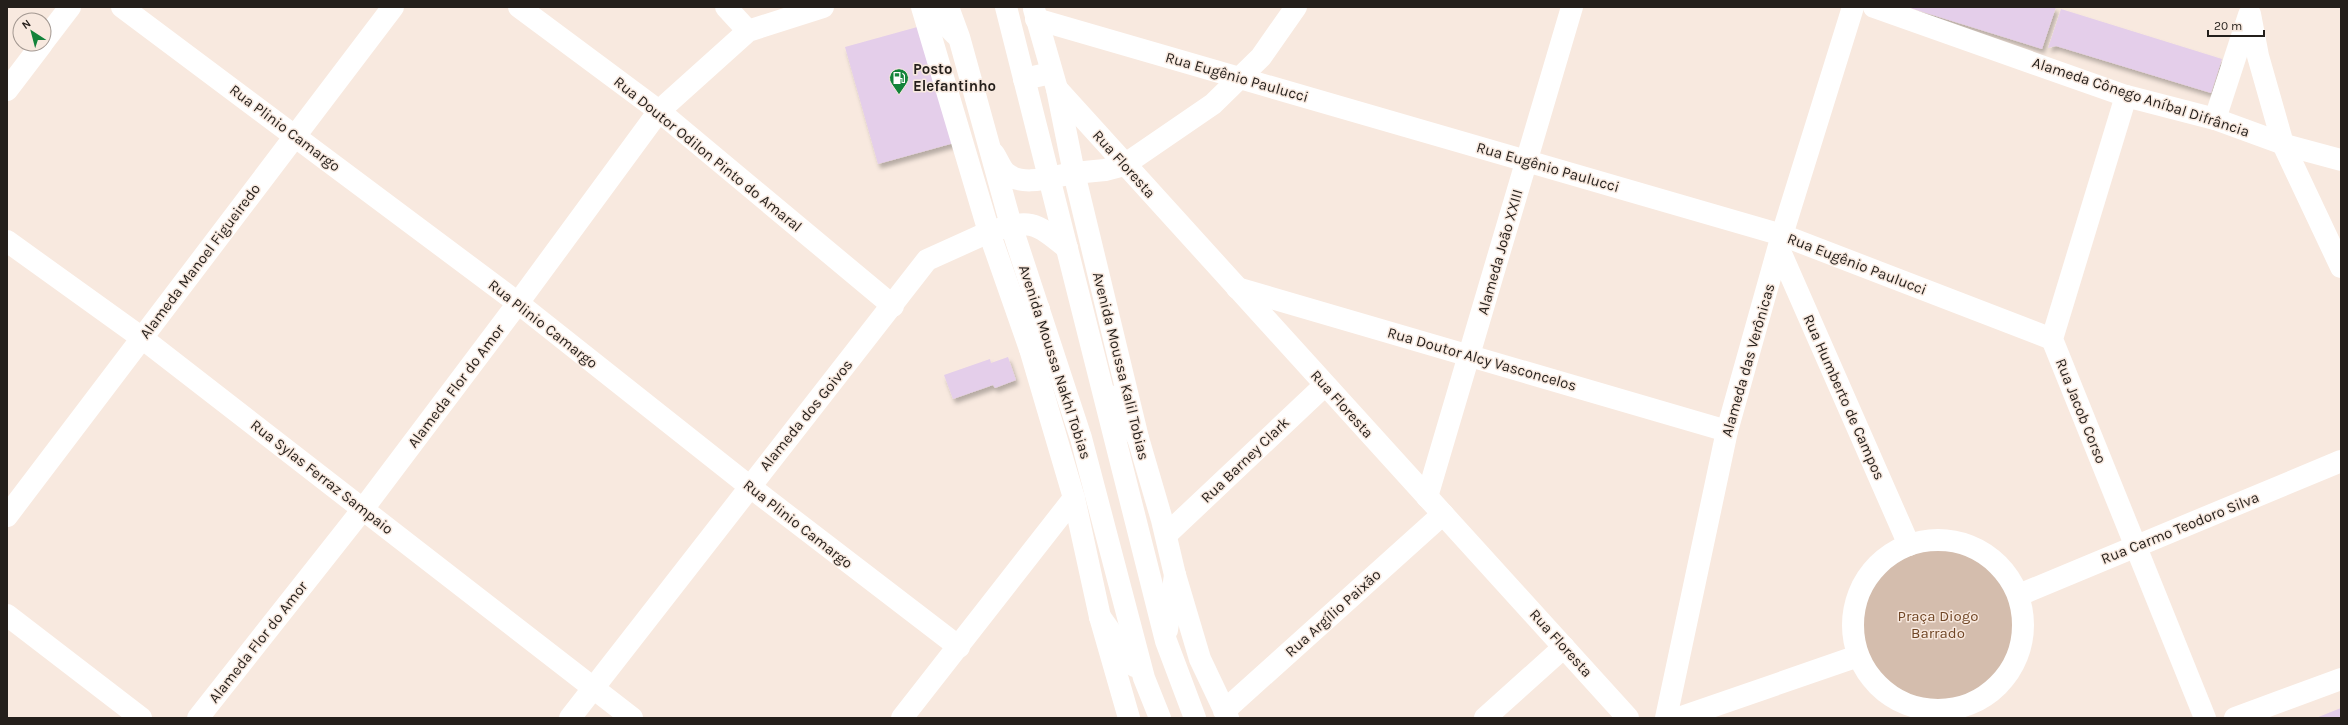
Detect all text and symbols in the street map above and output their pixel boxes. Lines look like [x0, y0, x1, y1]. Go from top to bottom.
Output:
north arrow [12, 12, 52, 52]
scale bar [2208, 12, 2264, 38]
text: N [19, 17, 33, 32]
text: 20 m [2214, 19, 2242, 33]
street label: Rua Eugênio Paulucci [1163, 48, 1311, 106]
street label: Alameda Cônego Aníbal Difrância [2030, 53, 2252, 141]
place label: Posto Elefantinho [913, 60, 996, 95]
fuel station icon: Posto Elefantinho [888, 67, 910, 95]
street label: Rua Doutor Odilon Pinto do Amaral [610, 72, 806, 236]
street label: Rua Plinio Camargo [226, 81, 344, 175]
street label: Rua Floresta [1089, 126, 1159, 202]
street label: Rua Eugênio Paulucci [1474, 138, 1622, 196]
street label: Alameda Manoel Figueiredo [136, 180, 264, 342]
street label: Alameda João XXIII [1473, 187, 1527, 317]
street label: Rua Eugênio Paulucci [1785, 229, 1929, 299]
street label: Avenida Moussa Nakhl Tobias [1015, 263, 1095, 461]
street label: Avenida Moussa Kalil Tobias [1089, 270, 1153, 462]
street label: Rua Plinio Camargo [485, 276, 601, 372]
street label: Alameda das Verônicas [1717, 281, 1779, 439]
street label: Rua Humberto de Campos [1799, 312, 1889, 482]
street label: Alameda Flor do Amor [404, 320, 509, 451]
street label: Rua Doutor Alcy Vasconcelos [1385, 323, 1579, 395]
street label: Alameda dos Goivos [756, 356, 856, 474]
street label: Rua Jacob Corso [2052, 356, 2110, 466]
street label: Rua Floresta [1307, 366, 1377, 442]
street label: Rua Barney Clark [1197, 413, 1293, 507]
street label: Rua Sylas Ferraz Sampaio [247, 416, 397, 538]
street label: Rua Plinio Camargo [740, 476, 856, 572]
street label: Rua Carmo Teodoro Silva [2098, 488, 2262, 568]
street label: Rua Argílio Paixão [1281, 565, 1385, 661]
street label: Alameda Flor do Amor [205, 577, 312, 707]
street label: Rua Floresta [1526, 605, 1596, 681]
park label: Praça Diogo Barrado [1898, 607, 1978, 642]

